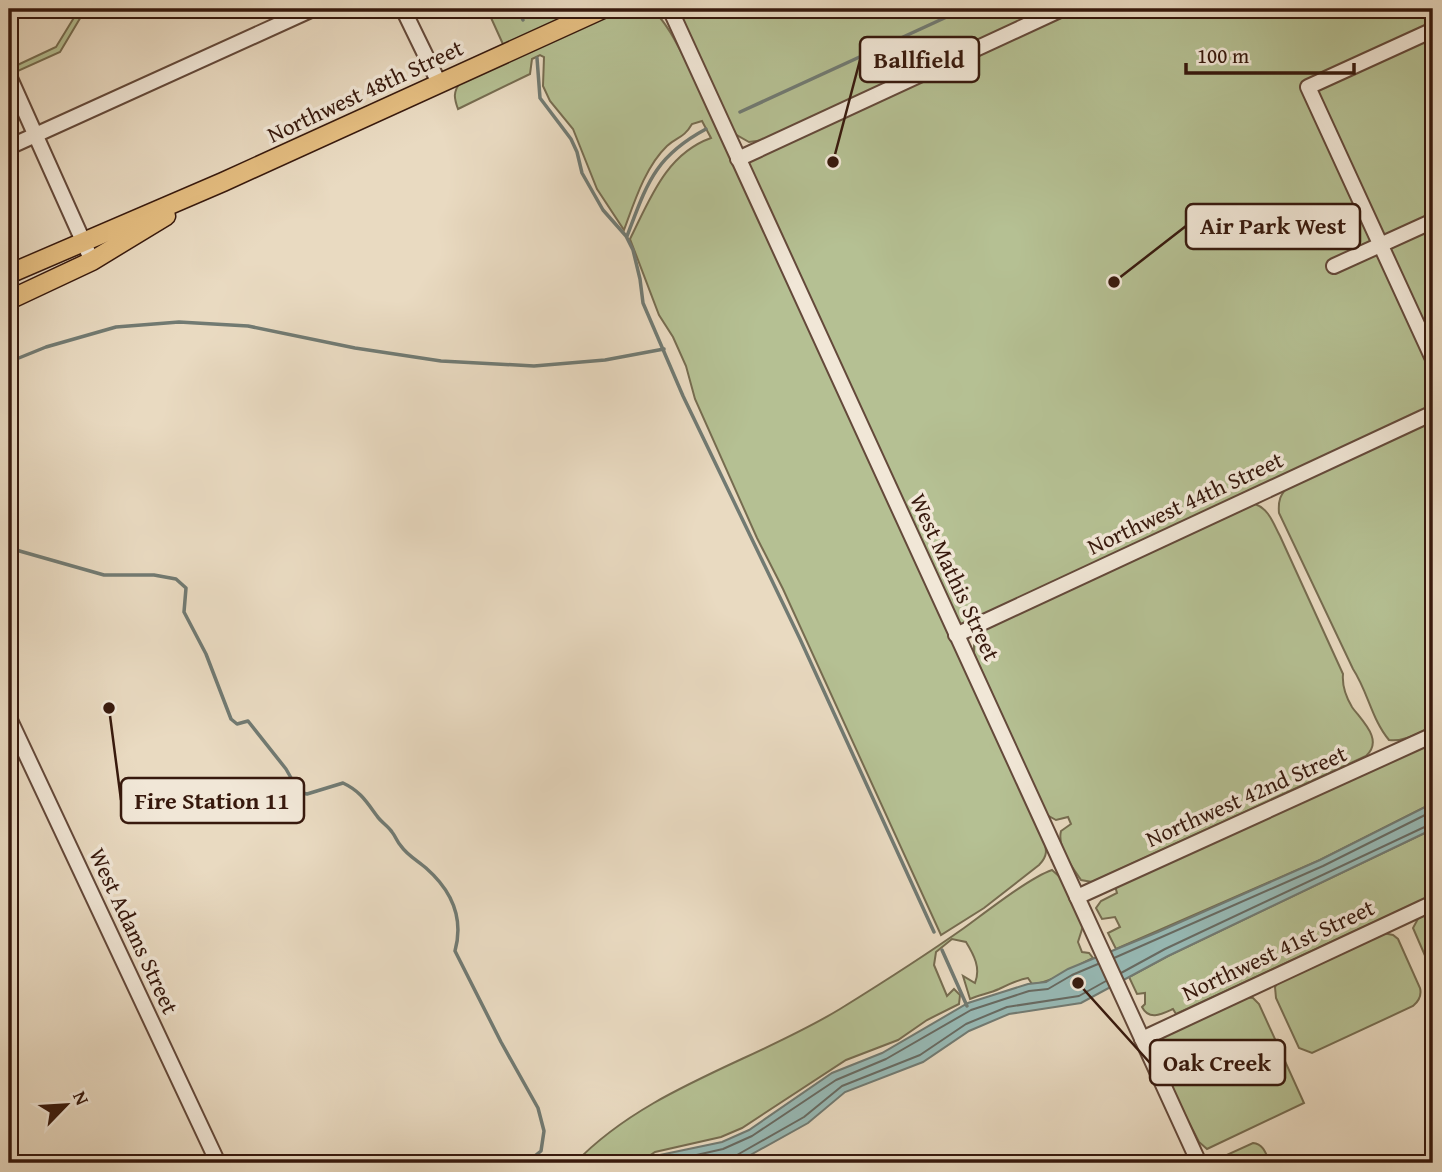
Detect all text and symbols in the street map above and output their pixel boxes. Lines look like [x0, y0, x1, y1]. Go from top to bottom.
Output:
street label: Northwest 48th Street [261, 31, 468, 150]
scale bar [1186, 32, 1354, 76]
callout: Ballfield [860, 37, 979, 82]
text: 100 m [1197, 40, 1249, 71]
text: Ballfield [874, 42, 965, 77]
callout: Air Park West [1186, 204, 1360, 249]
text: Air Park West [1200, 208, 1346, 243]
street label: Northwest 44th Street [1081, 443, 1288, 562]
street label: West Mathis Street [902, 488, 1009, 666]
street label: Northwest 42nd Street [1140, 736, 1352, 855]
callout: Fire Station 11 [121, 778, 304, 823]
text: Fire Station 11 [134, 783, 290, 818]
street label: West Adams Street [81, 842, 187, 1019]
street label: Northwest 41st Street [1176, 890, 1379, 1009]
callout: Oak Creek [1150, 1040, 1285, 1085]
text: Oak Creek [1163, 1045, 1271, 1080]
north arrow [32, 1070, 102, 1140]
text: N [66, 1086, 97, 1110]

